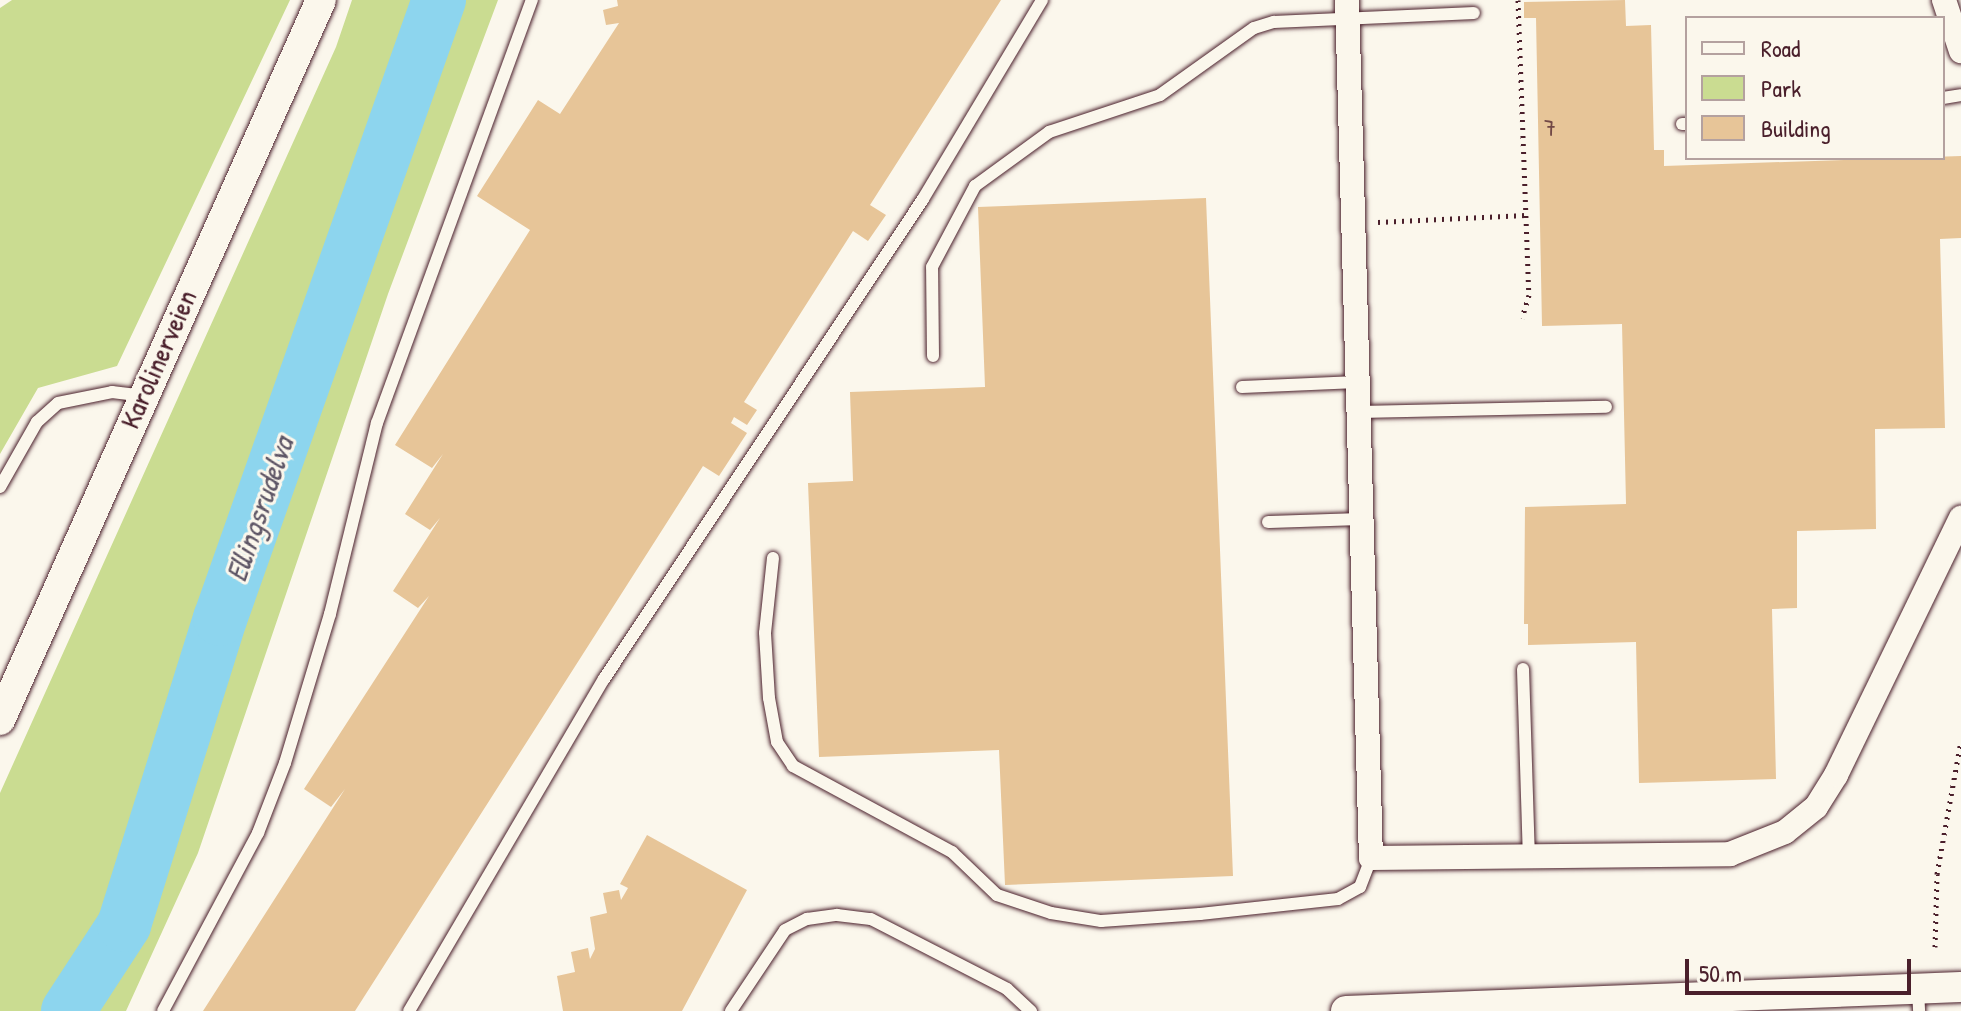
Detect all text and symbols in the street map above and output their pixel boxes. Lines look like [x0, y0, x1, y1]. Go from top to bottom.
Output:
legend [1685, 16, 1945, 160]
text: Road [1761, 32, 1800, 64]
text: Park [1761, 72, 1801, 104]
text: Building [1761, 112, 1831, 144]
house number: 7 [1544, 114, 1556, 142]
street label: Karolinerveien [112, 284, 204, 434]
water label: Ellingsrudelva [218, 432, 300, 586]
scale bar [1689, 943, 1915, 993]
text: 50 m [1699, 957, 1742, 989]

